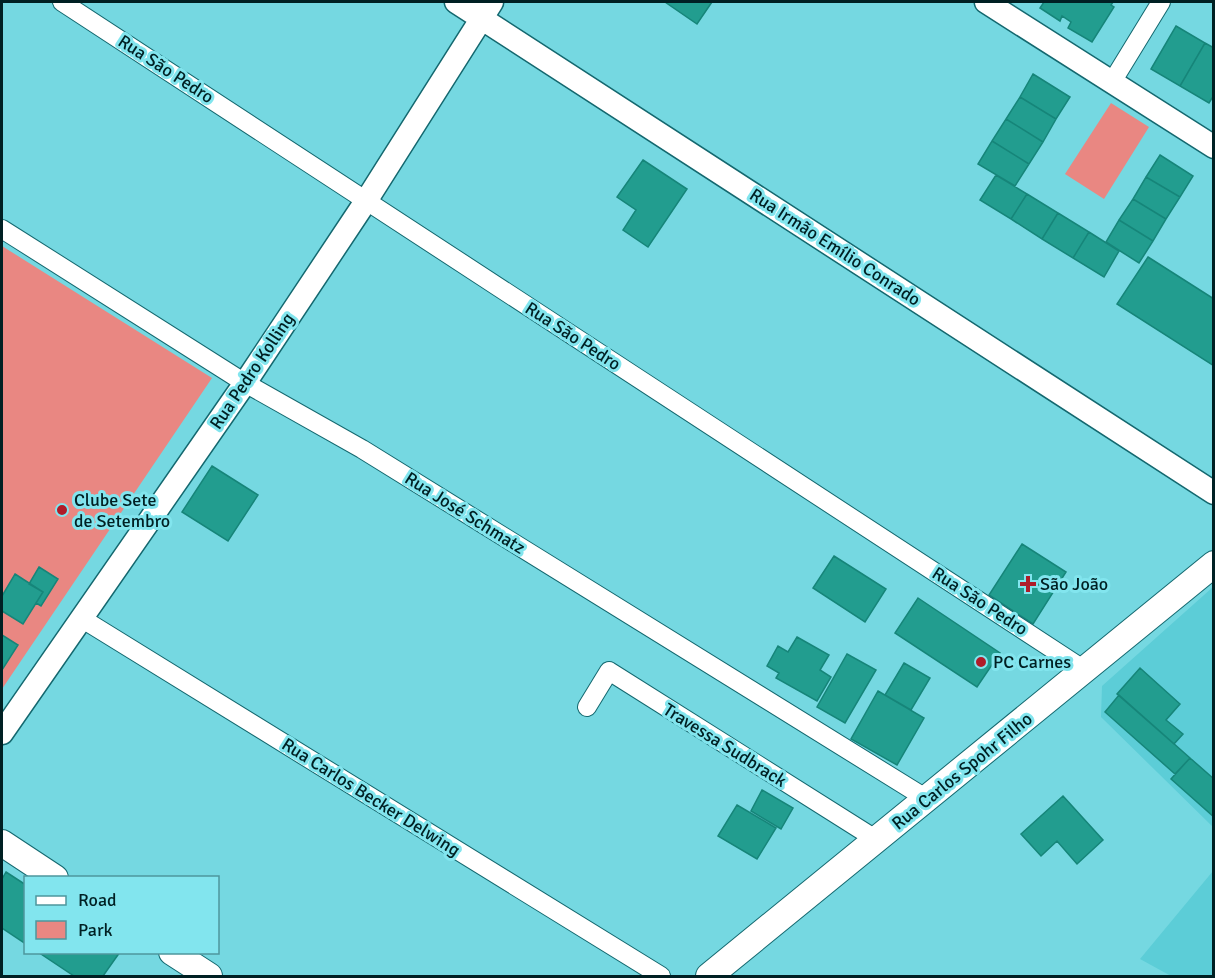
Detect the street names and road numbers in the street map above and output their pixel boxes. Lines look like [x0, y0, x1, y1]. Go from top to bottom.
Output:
street label: Rua São Pedro [114, 30, 218, 108]
street label: Rua Irmão Emílio Conrado [745, 184, 925, 310]
street label: Rua São Pedro [521, 297, 625, 375]
street label: Rua Pedro Kolling [205, 309, 299, 433]
street label: Rua José Schmatz [401, 467, 529, 559]
street label: Rua São Pedro [928, 562, 1032, 640]
street label: Travessa Sudbrack [659, 698, 791, 792]
street label: Rua Carlos Spohr Filho [887, 708, 1037, 834]
street label: Rua Carlos Becker Delwing [278, 733, 464, 861]

